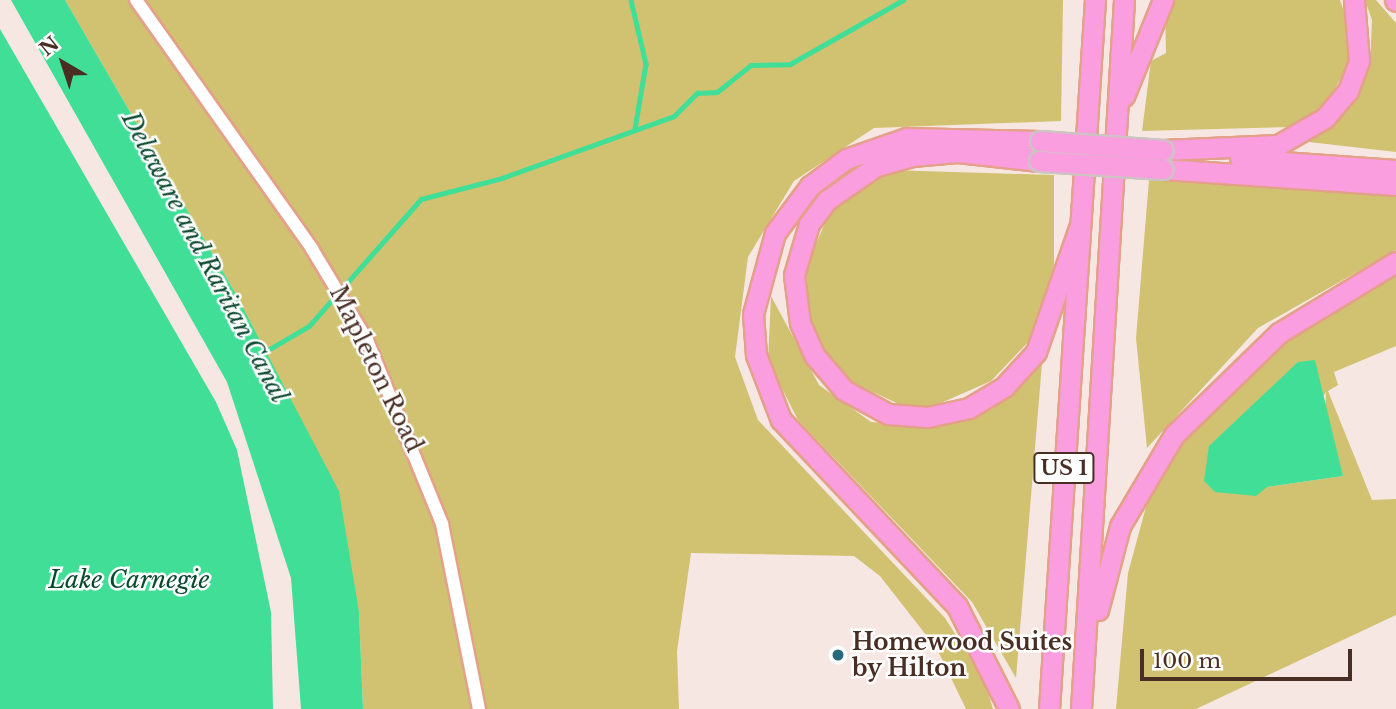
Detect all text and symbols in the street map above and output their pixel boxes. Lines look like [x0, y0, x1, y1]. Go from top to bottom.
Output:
north arrow [28, 28, 98, 98]
text: N [35, 32, 64, 61]
water label: Delaware and Raritan Canal [116, 106, 294, 408]
street label: Mapleton Road [324, 281, 428, 457]
road number: US 1 [1032, 450, 1096, 486]
water label: Lake Carnegie [49, 566, 209, 594]
place label: Homewood Suites by Hilton [852, 628, 1072, 682]
scale bar [1144, 636, 1356, 680]
marker: Homewood Suites by Hilton [830, 647, 846, 663]
text: 100 m [1153, 648, 1221, 674]

